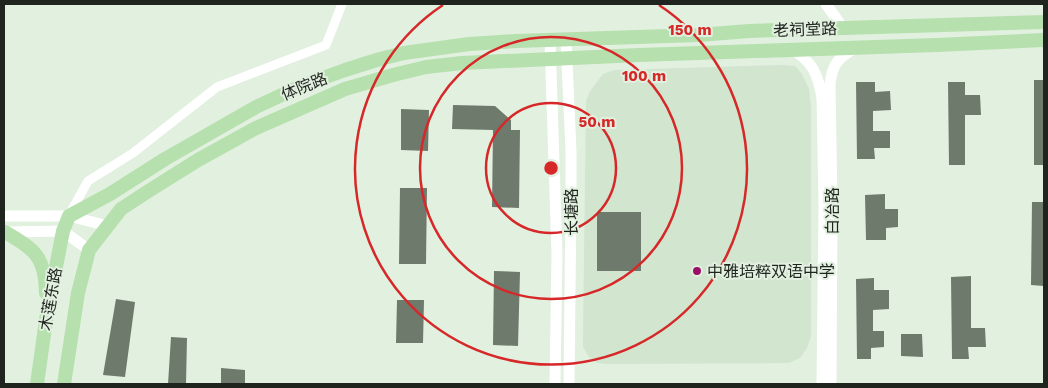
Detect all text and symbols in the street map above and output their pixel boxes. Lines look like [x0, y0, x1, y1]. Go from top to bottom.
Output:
street label: 老祠堂路 [773, 19, 837, 40]
text: 150 m [668, 21, 712, 39]
text: 100 m [622, 67, 666, 85]
street label: 体院路 [278, 69, 330, 104]
text: 50 m [579, 113, 615, 131]
centre of rings [542, 159, 560, 177]
street label: 白冶路 [823, 187, 842, 235]
street label: 长塘路 [562, 188, 581, 236]
place label: 中雅培粹双语中学 [707, 262, 835, 281]
marker: 中雅培粹双语中学 [691, 265, 703, 277]
street label: 木莲东路 [36, 266, 65, 332]

